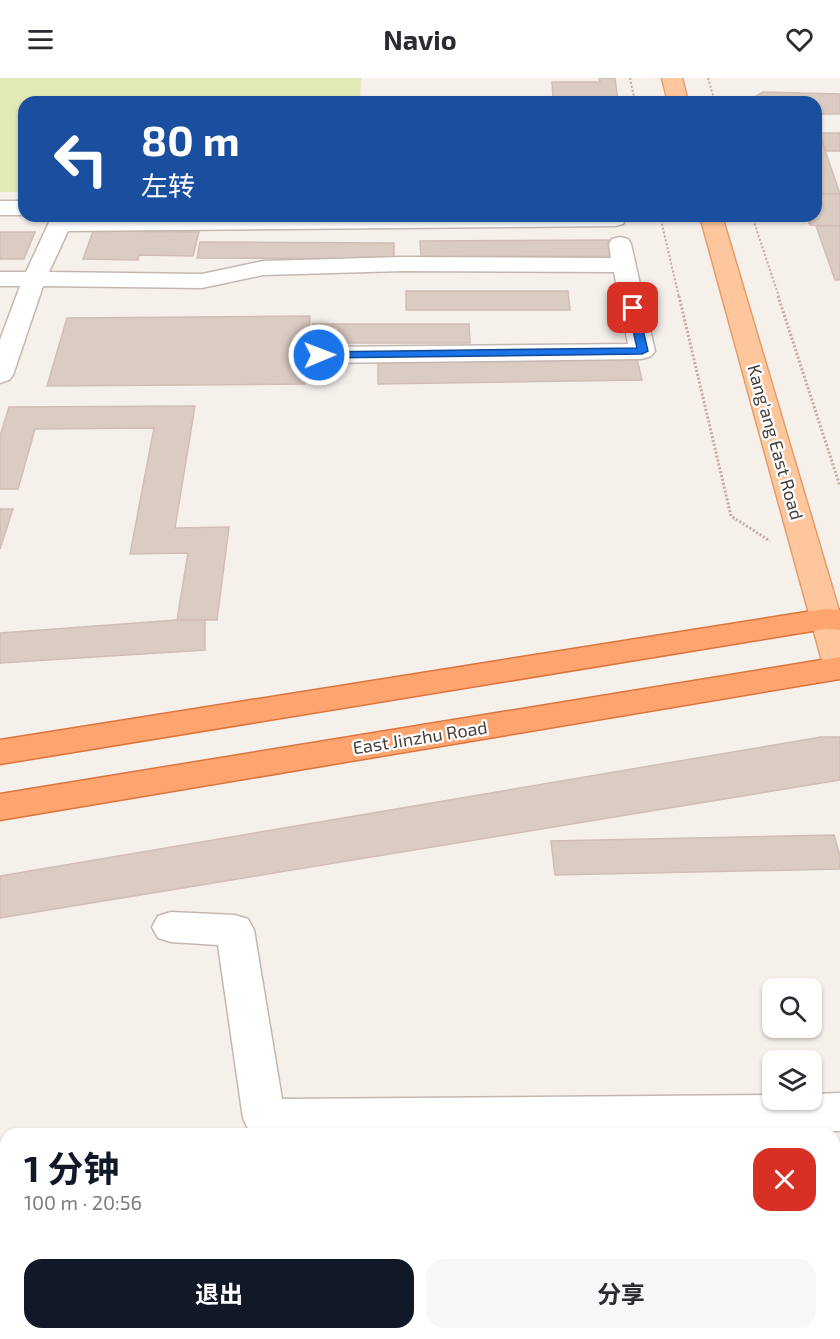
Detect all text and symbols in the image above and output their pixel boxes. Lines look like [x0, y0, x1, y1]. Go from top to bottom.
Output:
icon: menu [24, 23, 57, 56]
text: Navio [383, 23, 457, 55]
icon: heart [783, 23, 816, 56]
text: 80 m [141, 114, 240, 164]
icon: left [42, 120, 120, 198]
text: 左转 [141, 169, 195, 201]
pin [607, 282, 658, 333]
icon: arrive [616, 291, 649, 324]
position arrow [287, 323, 351, 387]
street label: Kang'ang East Road [743, 362, 809, 522]
street label: East Jinzhu Road [351, 715, 489, 759]
map controls [762, 978, 822, 1110]
button: search [762, 978, 822, 1038]
button: layers [762, 1050, 822, 1110]
text: 1 分钟 [24, 1146, 119, 1189]
button: close [753, 1148, 816, 1211]
text: 100 m · 20:56 [24, 1190, 142, 1214]
button: 退出 [24, 1259, 414, 1328]
button: 分享 [426, 1259, 816, 1328]

